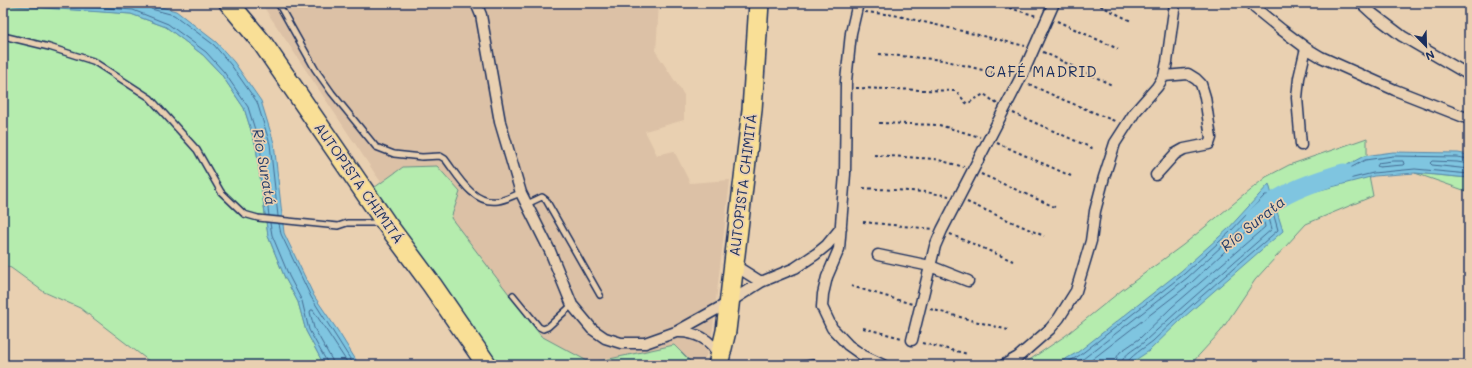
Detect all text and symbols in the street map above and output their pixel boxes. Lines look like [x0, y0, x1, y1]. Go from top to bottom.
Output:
north arrow [1406, 26, 1446, 66]
text: N [1423, 47, 1437, 64]
district label: CAFÉ MADRID [984, 61, 1098, 81]
street label: AUTOPISTA CHIMITÁ [724, 113, 761, 257]
street label: AUTOPISTA CHIMITÁ [311, 119, 408, 247]
water label: Río Suratá [248, 127, 282, 207]
water label: Río Surata [1216, 191, 1289, 255]

